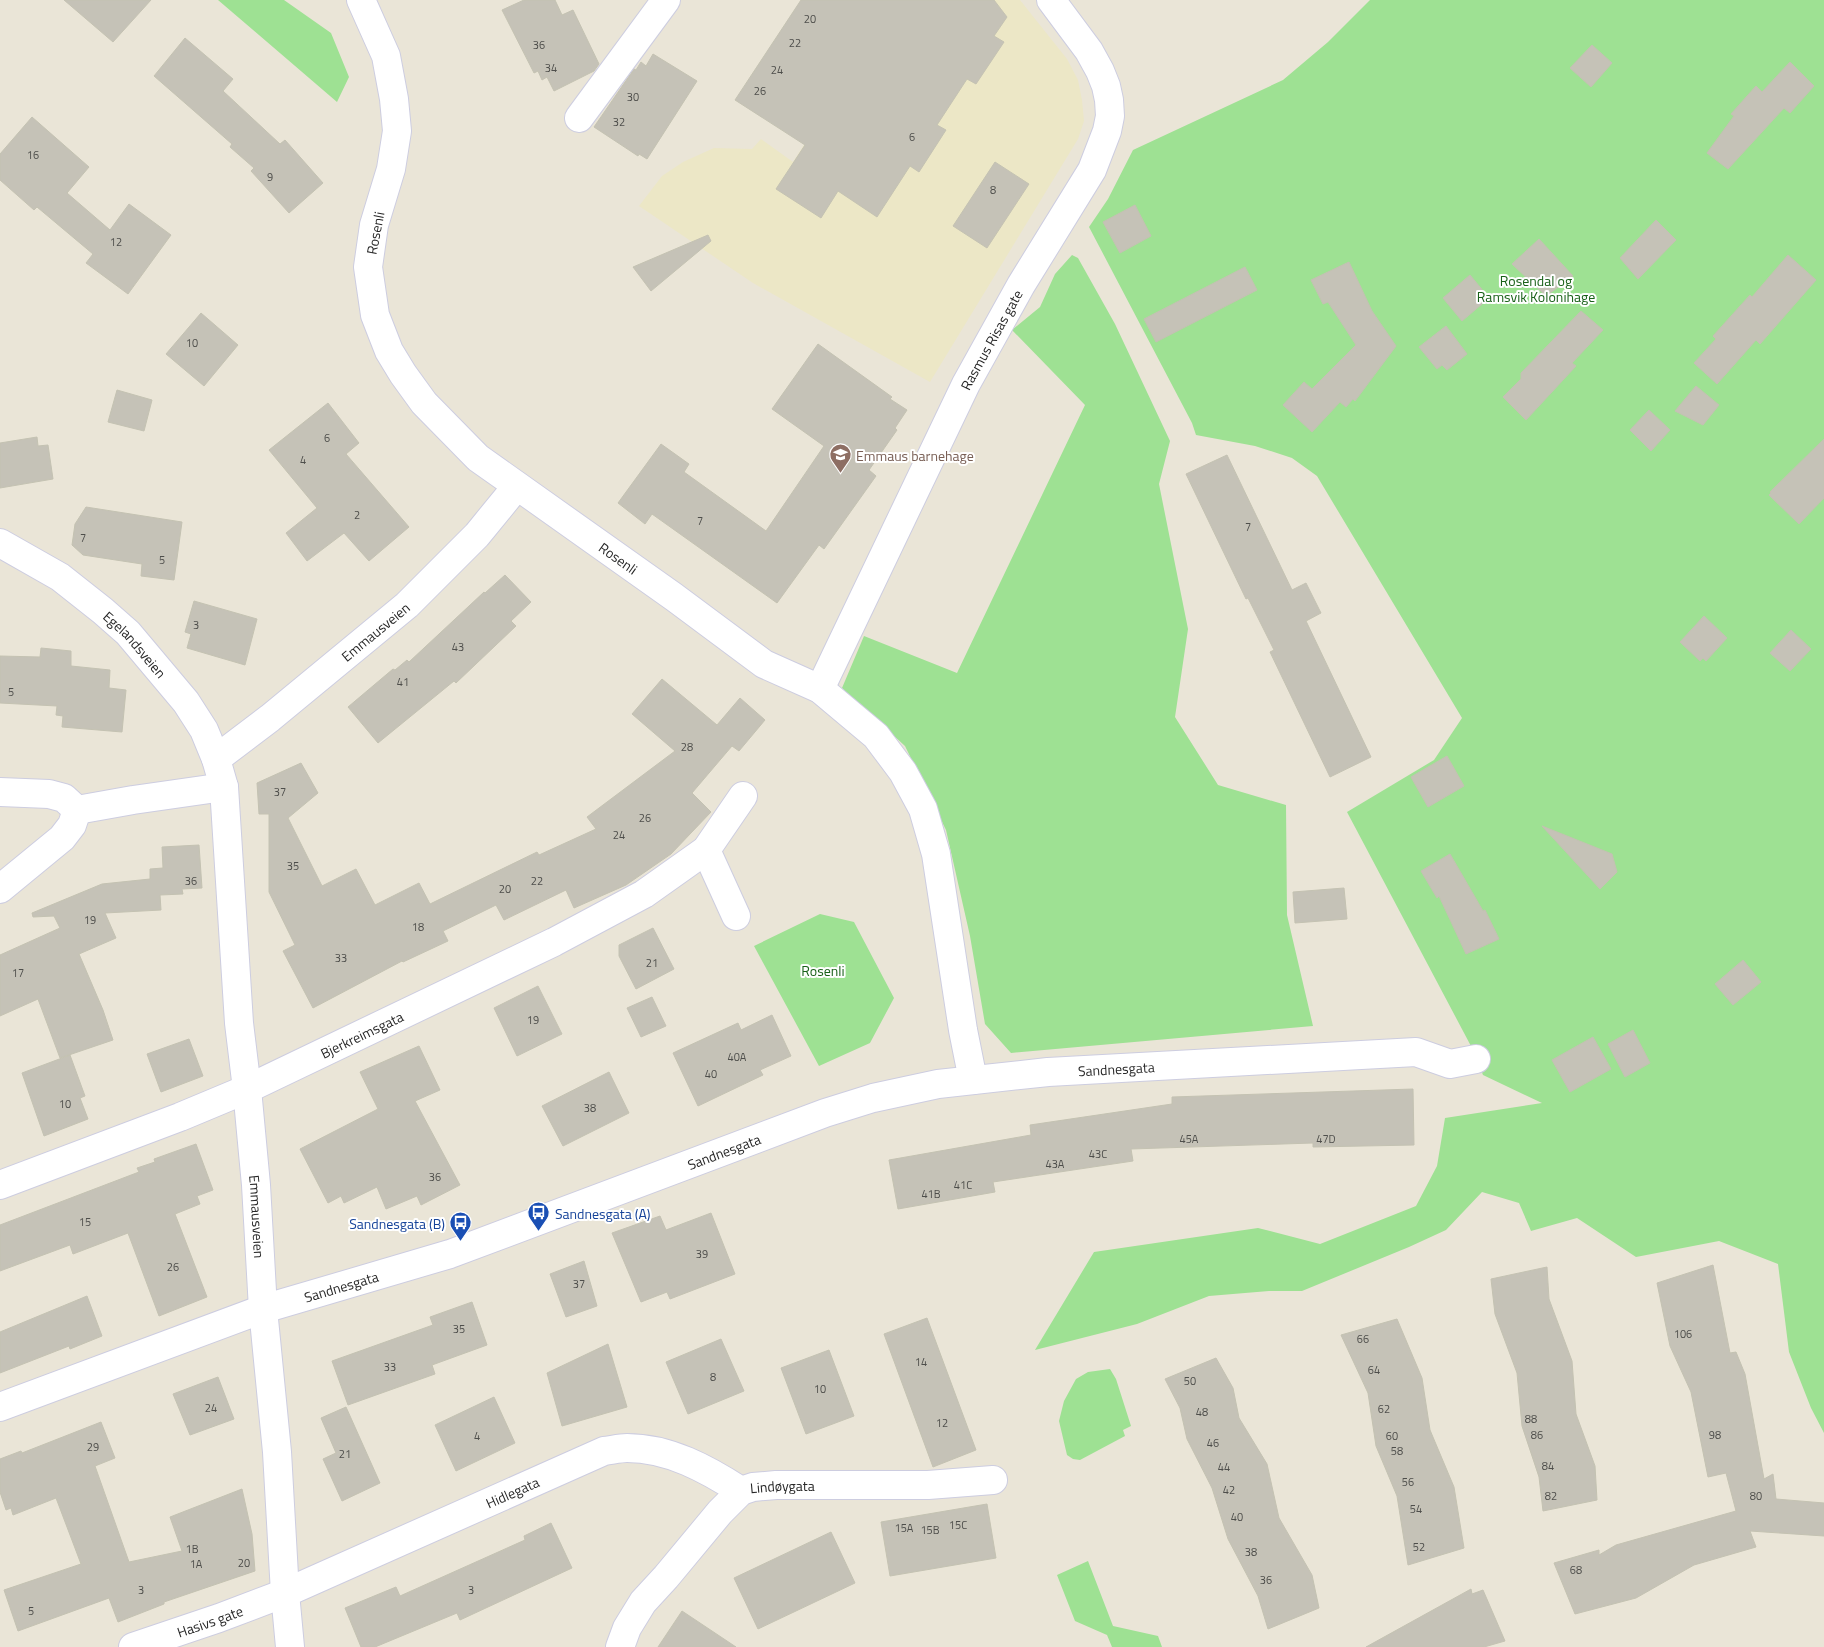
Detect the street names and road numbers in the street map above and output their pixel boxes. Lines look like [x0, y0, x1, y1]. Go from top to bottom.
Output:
street label: Rosenli [361, 210, 389, 256]
street label: Rasmus Risas gate [954, 285, 1027, 393]
street label: Rosenli [595, 537, 642, 579]
street label: Emmausveien [336, 597, 414, 666]
street label: Egelandsveien [99, 606, 172, 682]
street label: Bjerkreimsgata [317, 1005, 406, 1063]
street label: Sandnesgata [1077, 1056, 1155, 1081]
street label: Sandnesgata [684, 1128, 763, 1174]
street label: Emmausveien [245, 1174, 271, 1259]
street label: Sandnesgata [301, 1265, 381, 1307]
street label: Hidlegata [482, 1471, 542, 1513]
street label: Lindøygata [749, 1475, 815, 1498]
street label: Hasivs gate [174, 1599, 246, 1642]

